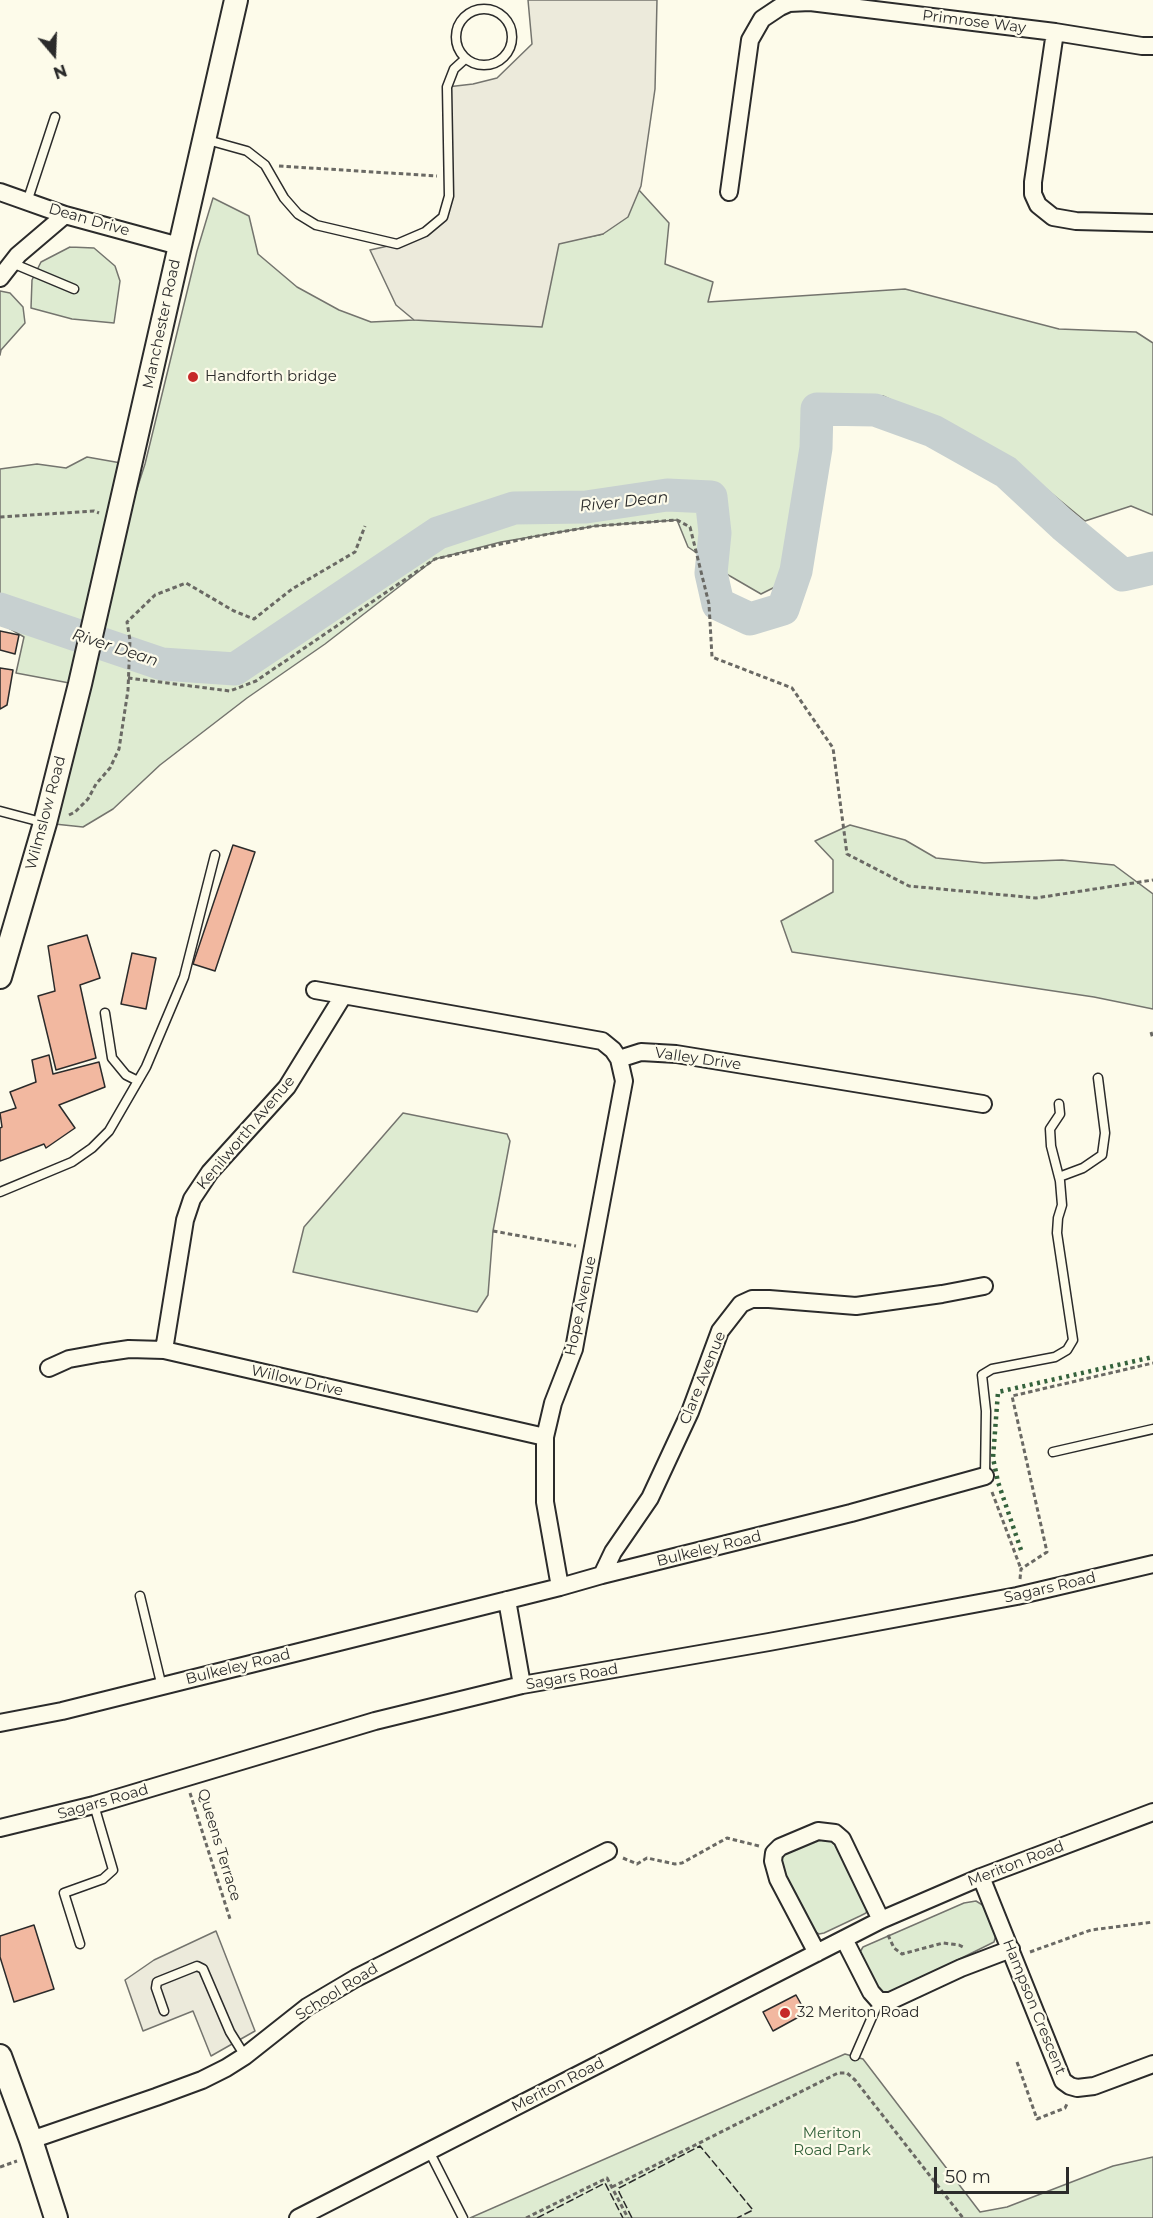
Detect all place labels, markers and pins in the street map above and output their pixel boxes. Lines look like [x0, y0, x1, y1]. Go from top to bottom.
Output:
place label: Handforth bridge [205, 368, 337, 386]
marker: Handforth bridge [186, 370, 200, 384]
place label: 32 Meriton Road [797, 2004, 920, 2022]
marker: 32 Meriton Road [778, 2006, 792, 2020]

